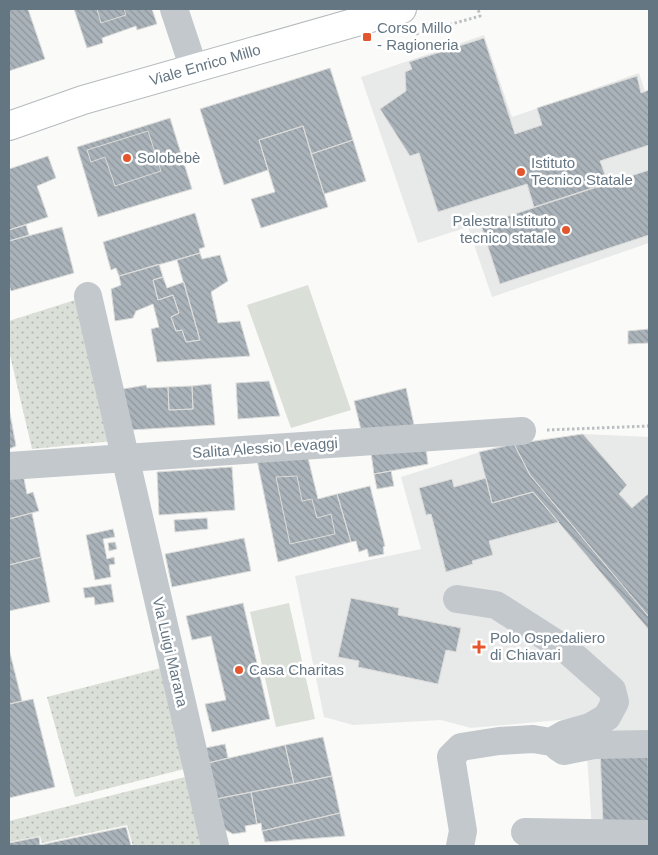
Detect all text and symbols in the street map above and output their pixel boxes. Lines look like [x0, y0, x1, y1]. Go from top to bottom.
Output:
place label: Corso Millo - Ragioneria [377, 19, 459, 53]
marker: Corso Millo - Ragioneria [361, 31, 373, 43]
street label: Viale Enrico Millo [147, 41, 262, 89]
place label: Solobebè [137, 149, 200, 166]
marker: Solobebè [121, 152, 133, 164]
place label: Istituto Tecnico Statale [531, 154, 633, 188]
marker: Istituto Tecnico Statale [515, 166, 527, 178]
place label: Palestra Istituto tecnico statale [453, 212, 556, 246]
marker: Palestra Istituto tecnico statale [560, 224, 572, 236]
street label: Salita Alessio Levaggi [192, 434, 338, 461]
street label: Via Luigi Marana [150, 595, 192, 709]
place label: Polo Ospedaliero di Chiavari [490, 629, 605, 663]
marker: Polo Ospedaliero di Chiavari [472, 640, 486, 654]
place label: Casa Charitas [249, 661, 344, 678]
marker: Casa Charitas [233, 664, 245, 676]

